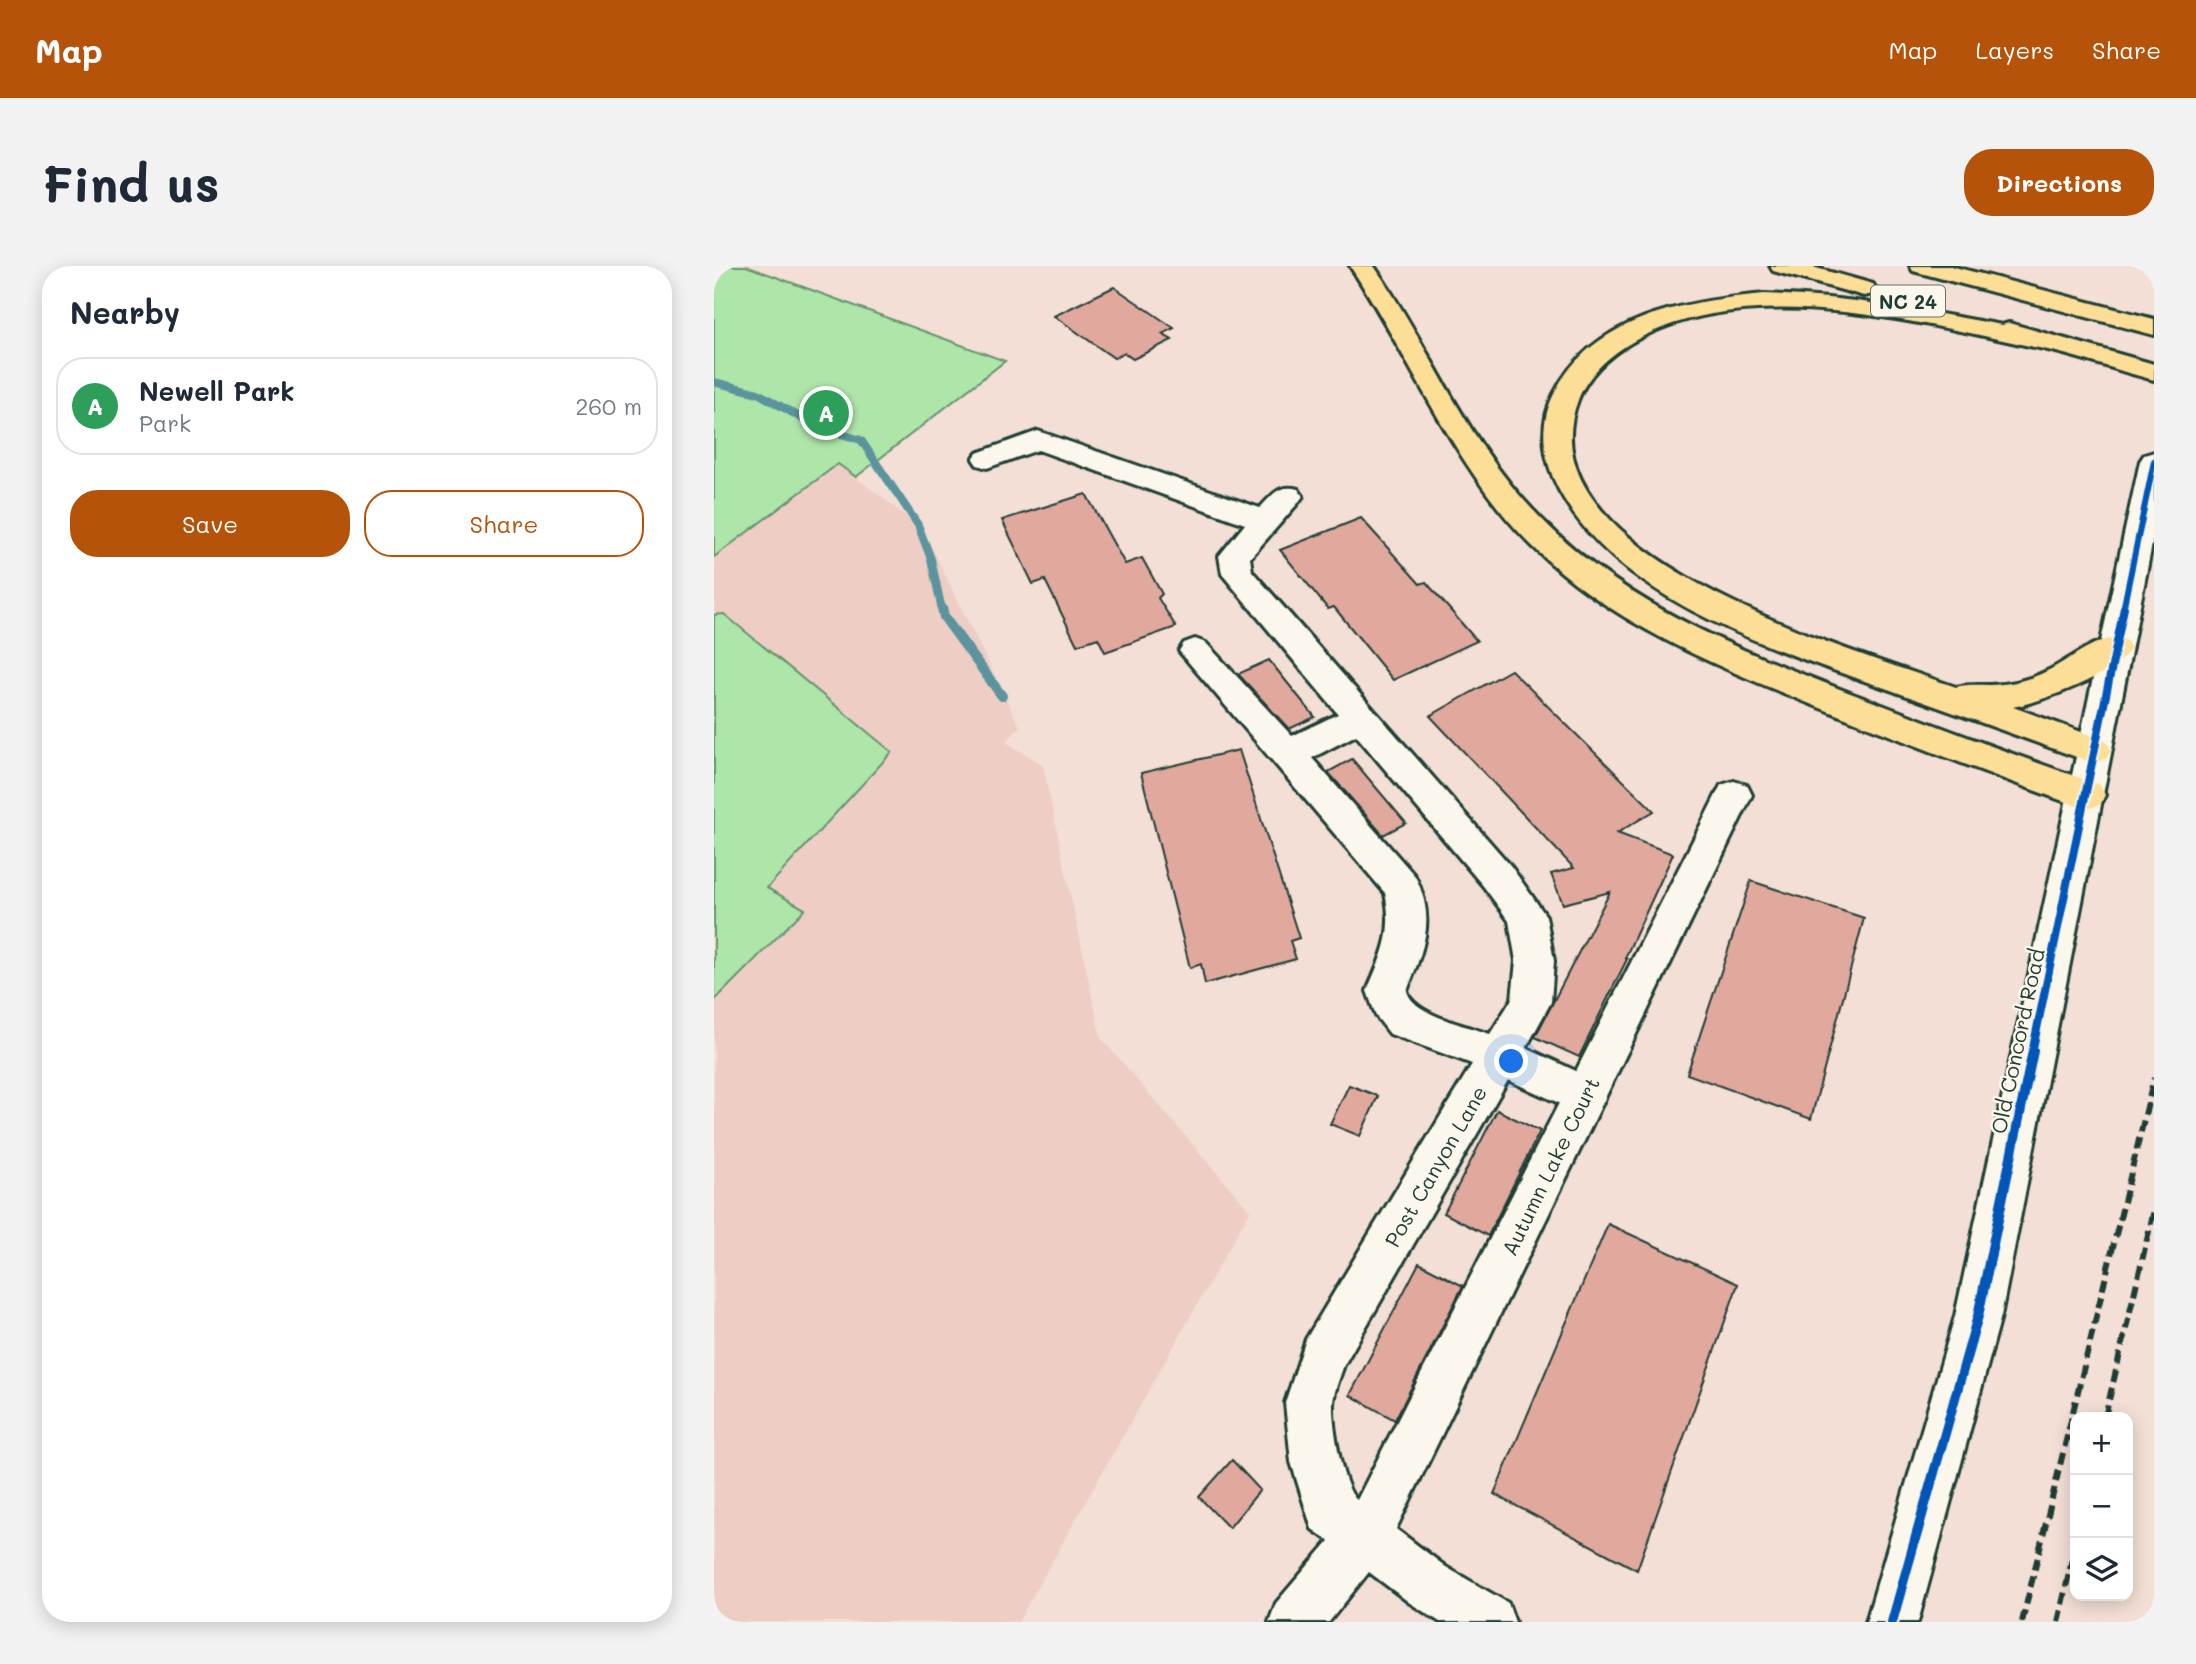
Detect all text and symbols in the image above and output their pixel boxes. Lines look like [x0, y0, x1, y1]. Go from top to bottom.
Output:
text: Map [35, 28, 103, 71]
text: Map [1889, 34, 1937, 65]
text: Layers [1975, 34, 2054, 65]
text: Share [2092, 34, 2161, 65]
button: Directions [1964, 149, 2154, 216]
text: Find us [42, 151, 220, 214]
road number: NC 24 [1871, 286, 1945, 316]
text: Nearby [70, 292, 180, 332]
text: Newell Park [139, 374, 294, 408]
pin: A [803, 387, 849, 439]
text: A [87, 391, 103, 421]
text: 260 m [575, 391, 642, 421]
text: Park [139, 408, 191, 438]
button: Save [70, 490, 350, 557]
button: Share [364, 490, 644, 557]
street label: Old Concord Road [1984, 946, 2050, 1136]
your location [1494, 1044, 1528, 1078]
street label: Autumn Lake Court [1495, 1072, 1605, 1260]
street label: Post Canyon Lane [1378, 1081, 1492, 1251]
map controls [2070, 1412, 2133, 1601]
button: + [2070, 1412, 2133, 1475]
button: − [2070, 1475, 2133, 1538]
button: layers [2070, 1538, 2133, 1601]

